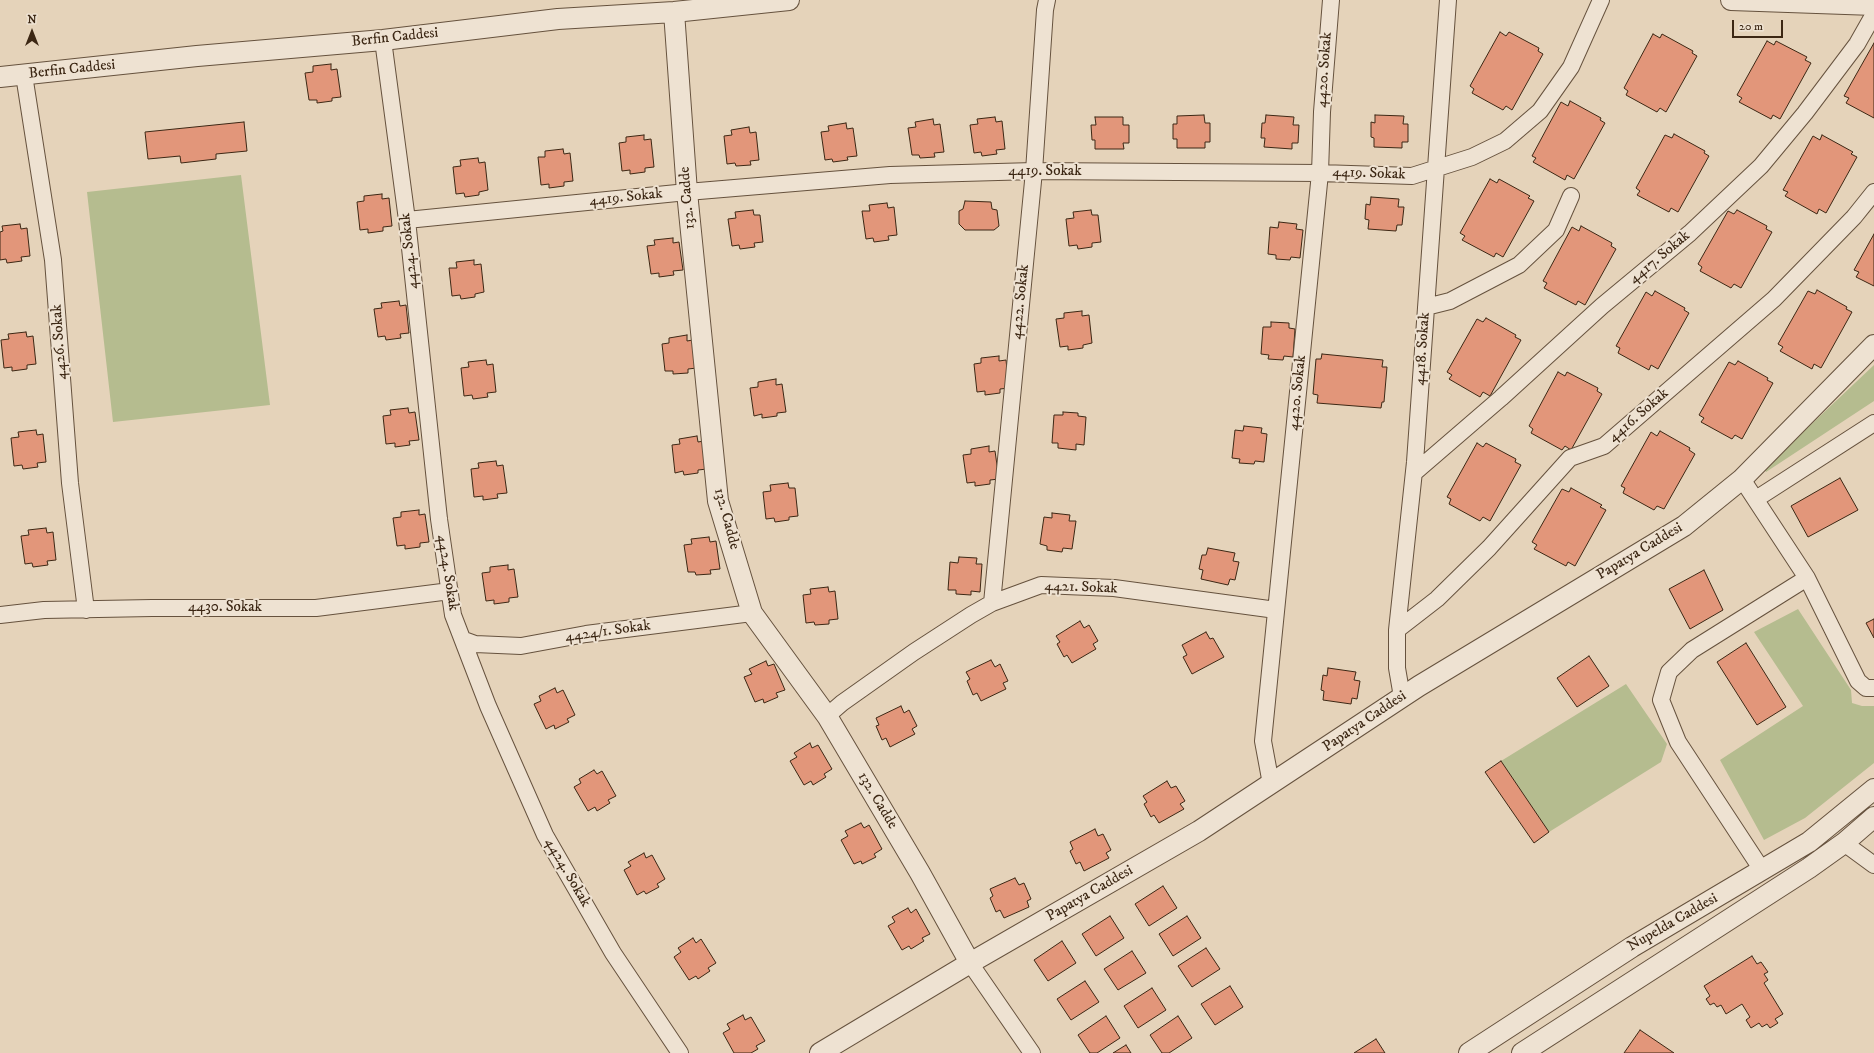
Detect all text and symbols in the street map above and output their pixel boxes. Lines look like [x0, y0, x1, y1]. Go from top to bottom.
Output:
north arrow [12, 12, 52, 52]
scale bar [1734, 12, 1785, 38]
text: N [27, 13, 37, 27]
text: 20 m [1739, 19, 1763, 34]
street label: Berfin Caddesi [351, 24, 439, 52]
street label: 4420. Sokak [1313, 32, 1337, 108]
street label: Berfin Caddesi [28, 56, 116, 84]
street label: 4419. Sokak [1008, 163, 1082, 181]
street label: 4419. Sokak [1332, 164, 1406, 184]
street label: 132. Cadde [676, 166, 700, 230]
street label: 4419. Sokak [589, 185, 663, 211]
street label: 4424. Sokak [397, 212, 423, 290]
street label: 4417. Sokak [1626, 227, 1694, 289]
street label: 4422. Sokak [1008, 264, 1034, 340]
street label: 4426. Sokak [48, 304, 72, 380]
street label: 4418. Sokak [1411, 312, 1435, 386]
street label: 4420. Sokak [1285, 354, 1311, 432]
street label: 4416. Sokak [1605, 385, 1673, 447]
street label: 132. Cadde [709, 486, 743, 552]
street label: Papatya Caddesi [1594, 519, 1686, 585]
street label: 4424. Sokak [432, 534, 462, 612]
street label: 4421. Sokak [1044, 578, 1118, 598]
street label: 4430. Sokak [188, 599, 262, 617]
street label: 4424/1. Sokak [564, 617, 652, 647]
street label: Papatya Caddesi [1320, 687, 1410, 757]
street label: 132. Cadde [853, 769, 901, 833]
street label: 4424. Sokak [540, 835, 594, 911]
street label: Papatya Caddesi [1044, 862, 1136, 926]
street label: Nupelda Caddesi [1625, 890, 1721, 956]

